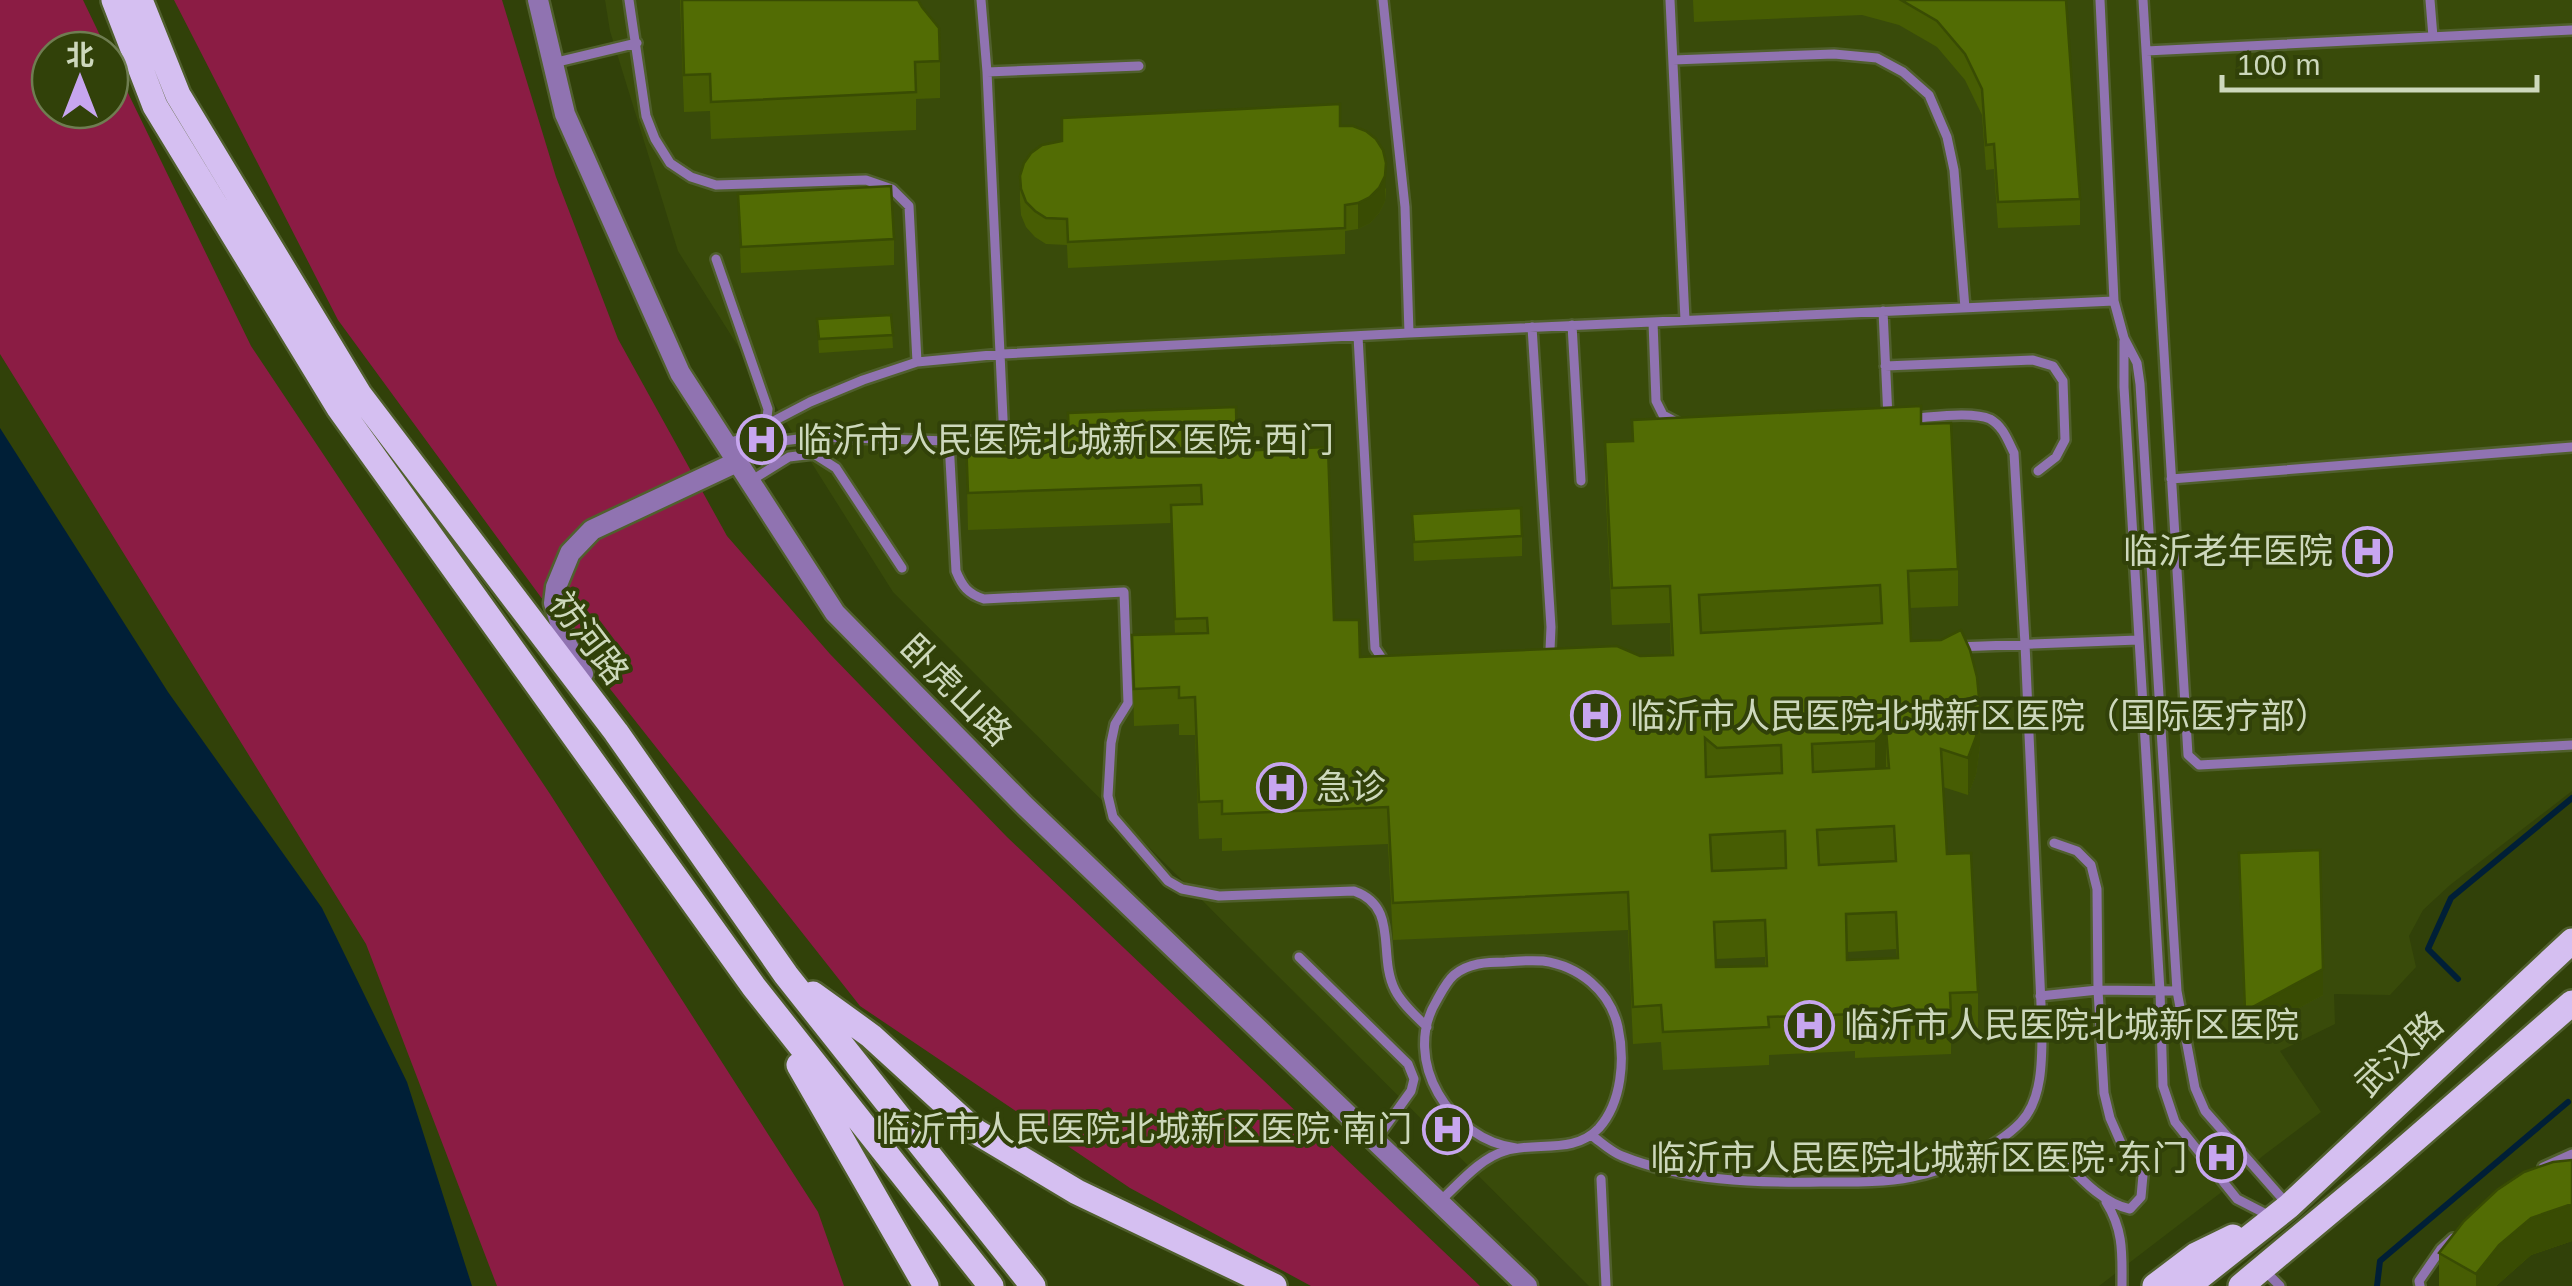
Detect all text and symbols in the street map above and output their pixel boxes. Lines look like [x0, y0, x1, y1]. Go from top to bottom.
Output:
north arrow [30, 30, 130, 130]
scale bar [2222, 30, 2537, 92]
text: 北 [66, 40, 94, 71]
text: 100 m [2237, 48, 2320, 81]
hospital icon: 临沂市人民医院北城新区医院·西门 [736, 414, 788, 466]
place label: 临沂市人民医院北城新区医院·西门 [797, 420, 1334, 459]
hospital icon: 临沂老年医院 [2342, 525, 2394, 577]
place label: 临沂老年医院 [2123, 531, 2333, 570]
street label: 祊河路 [542, 584, 637, 691]
street label: 卧虎山路 [893, 626, 1020, 753]
hospital icon: 临沂市人民医院北城新区医院（国际医疗部） [1569, 690, 1621, 742]
place label: 临沂市人民医院北城新区医院（国际医疗部） [1630, 696, 2330, 735]
hospital icon: 急诊 [1255, 761, 1307, 813]
place label: 急诊 [1316, 767, 1386, 806]
hospital icon: 临沂市人民医院北城新区医院 [1783, 999, 1835, 1051]
street label: 武汉路 [2347, 1004, 2450, 1104]
place label: 临沂市人民医院北城新区医院 [1844, 1005, 2299, 1044]
hospital icon: 临沂市人民医院北城新区医院·南门 [1421, 1103, 1473, 1155]
place label: 临沂市人民医院北城新区医院·南门 [875, 1109, 1412, 1148]
hospital icon: 临沂市人民医院北城新区医院·东门 [2196, 1132, 2248, 1184]
place label: 临沂市人民医院北城新区医院·东门 [1650, 1138, 2187, 1177]

